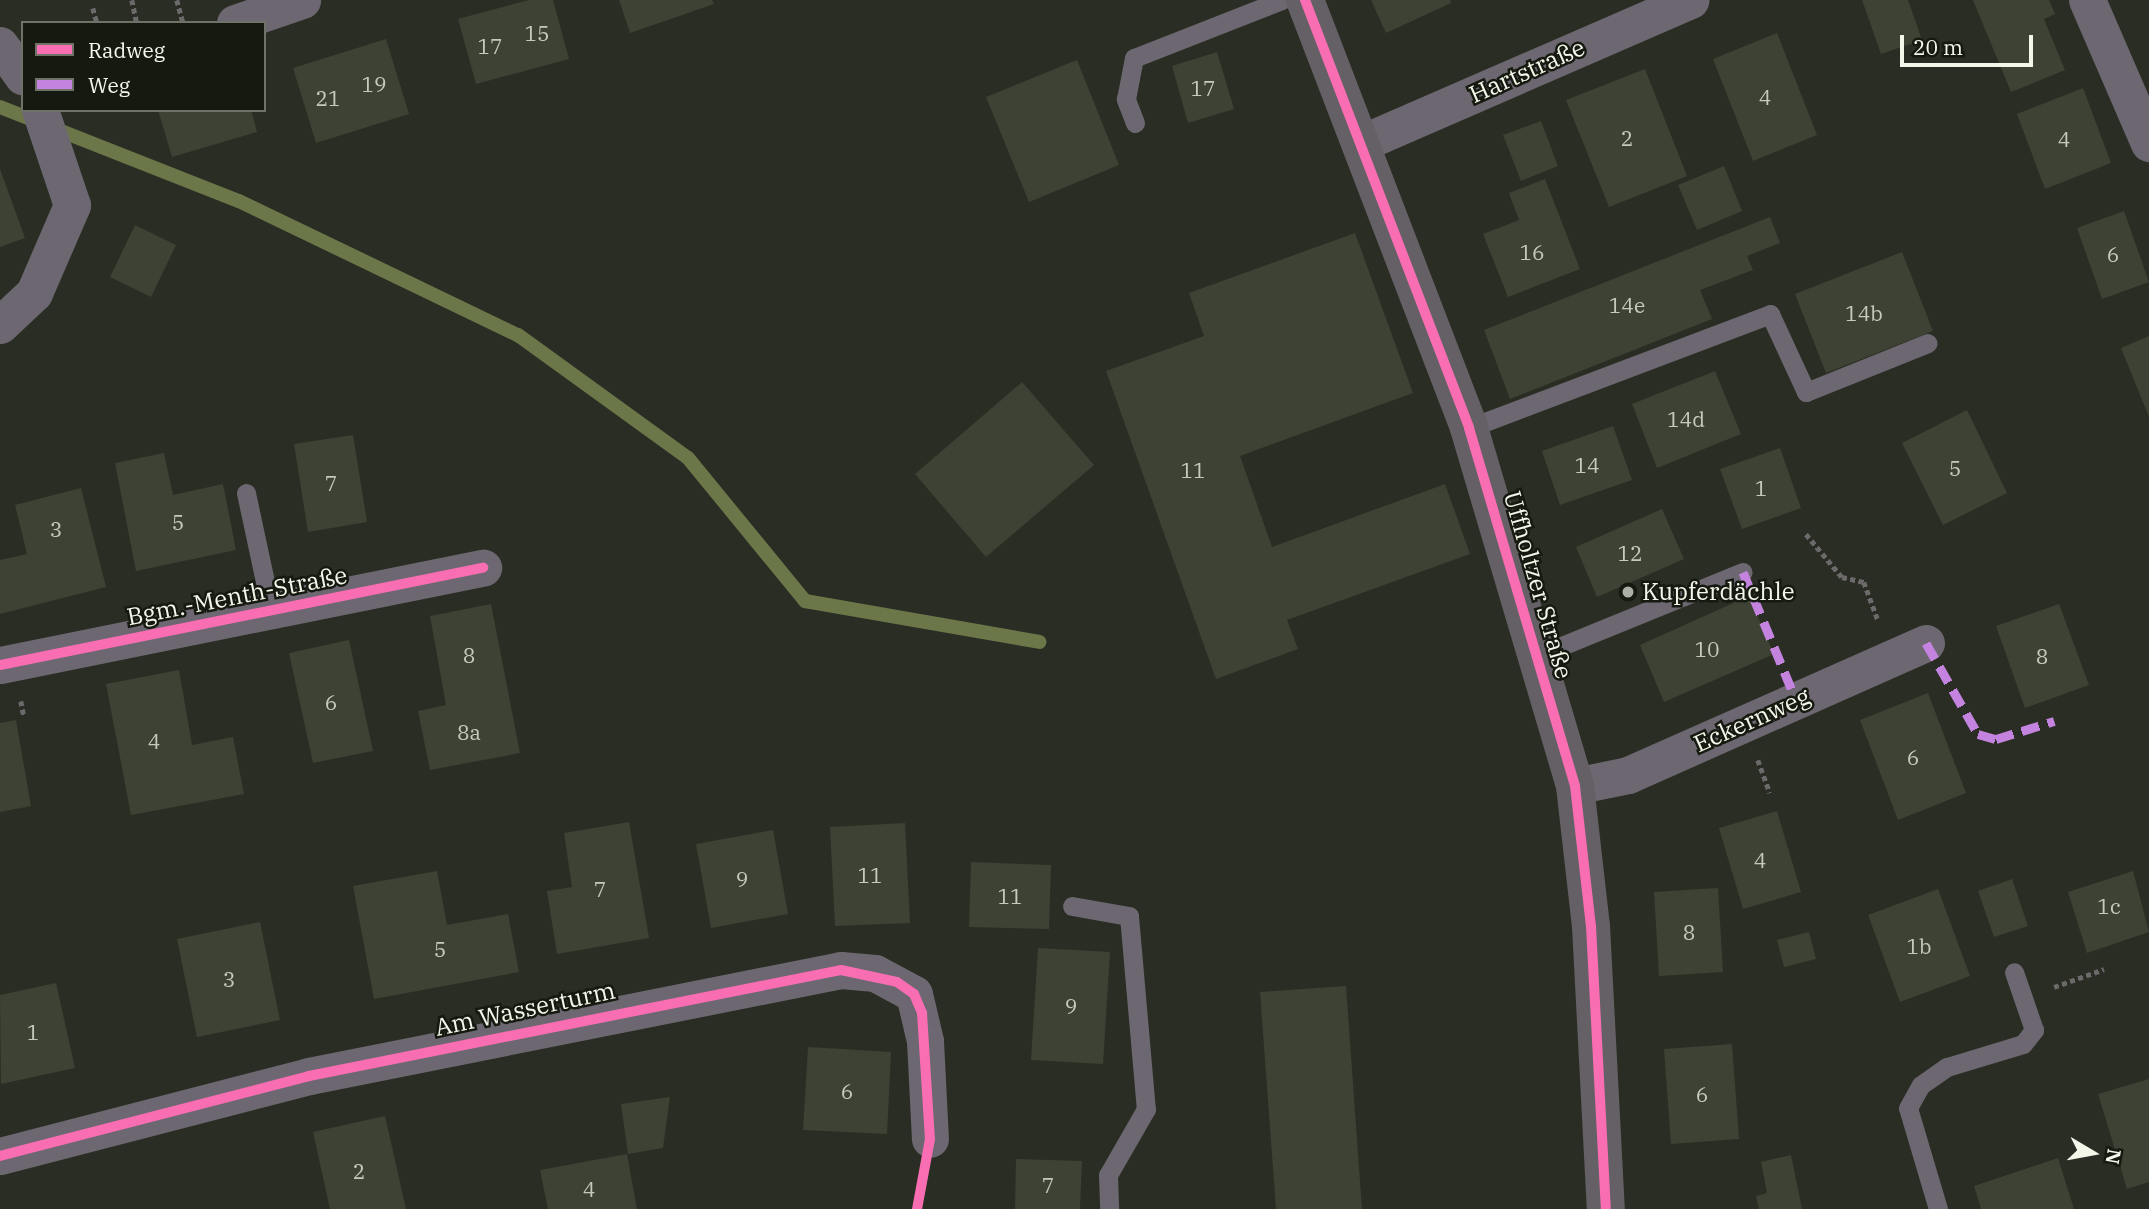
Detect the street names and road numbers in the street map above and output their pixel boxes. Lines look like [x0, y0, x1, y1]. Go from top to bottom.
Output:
street label: Hartstraße [1465, 33, 1589, 109]
street label: Uffholtzer Straße [1497, 488, 1579, 682]
street label: Bgm.-Menth-Straße [124, 560, 350, 632]
street label: Eckernweg [1689, 682, 1815, 758]
street label: Am Wasserturm [432, 976, 618, 1042]

